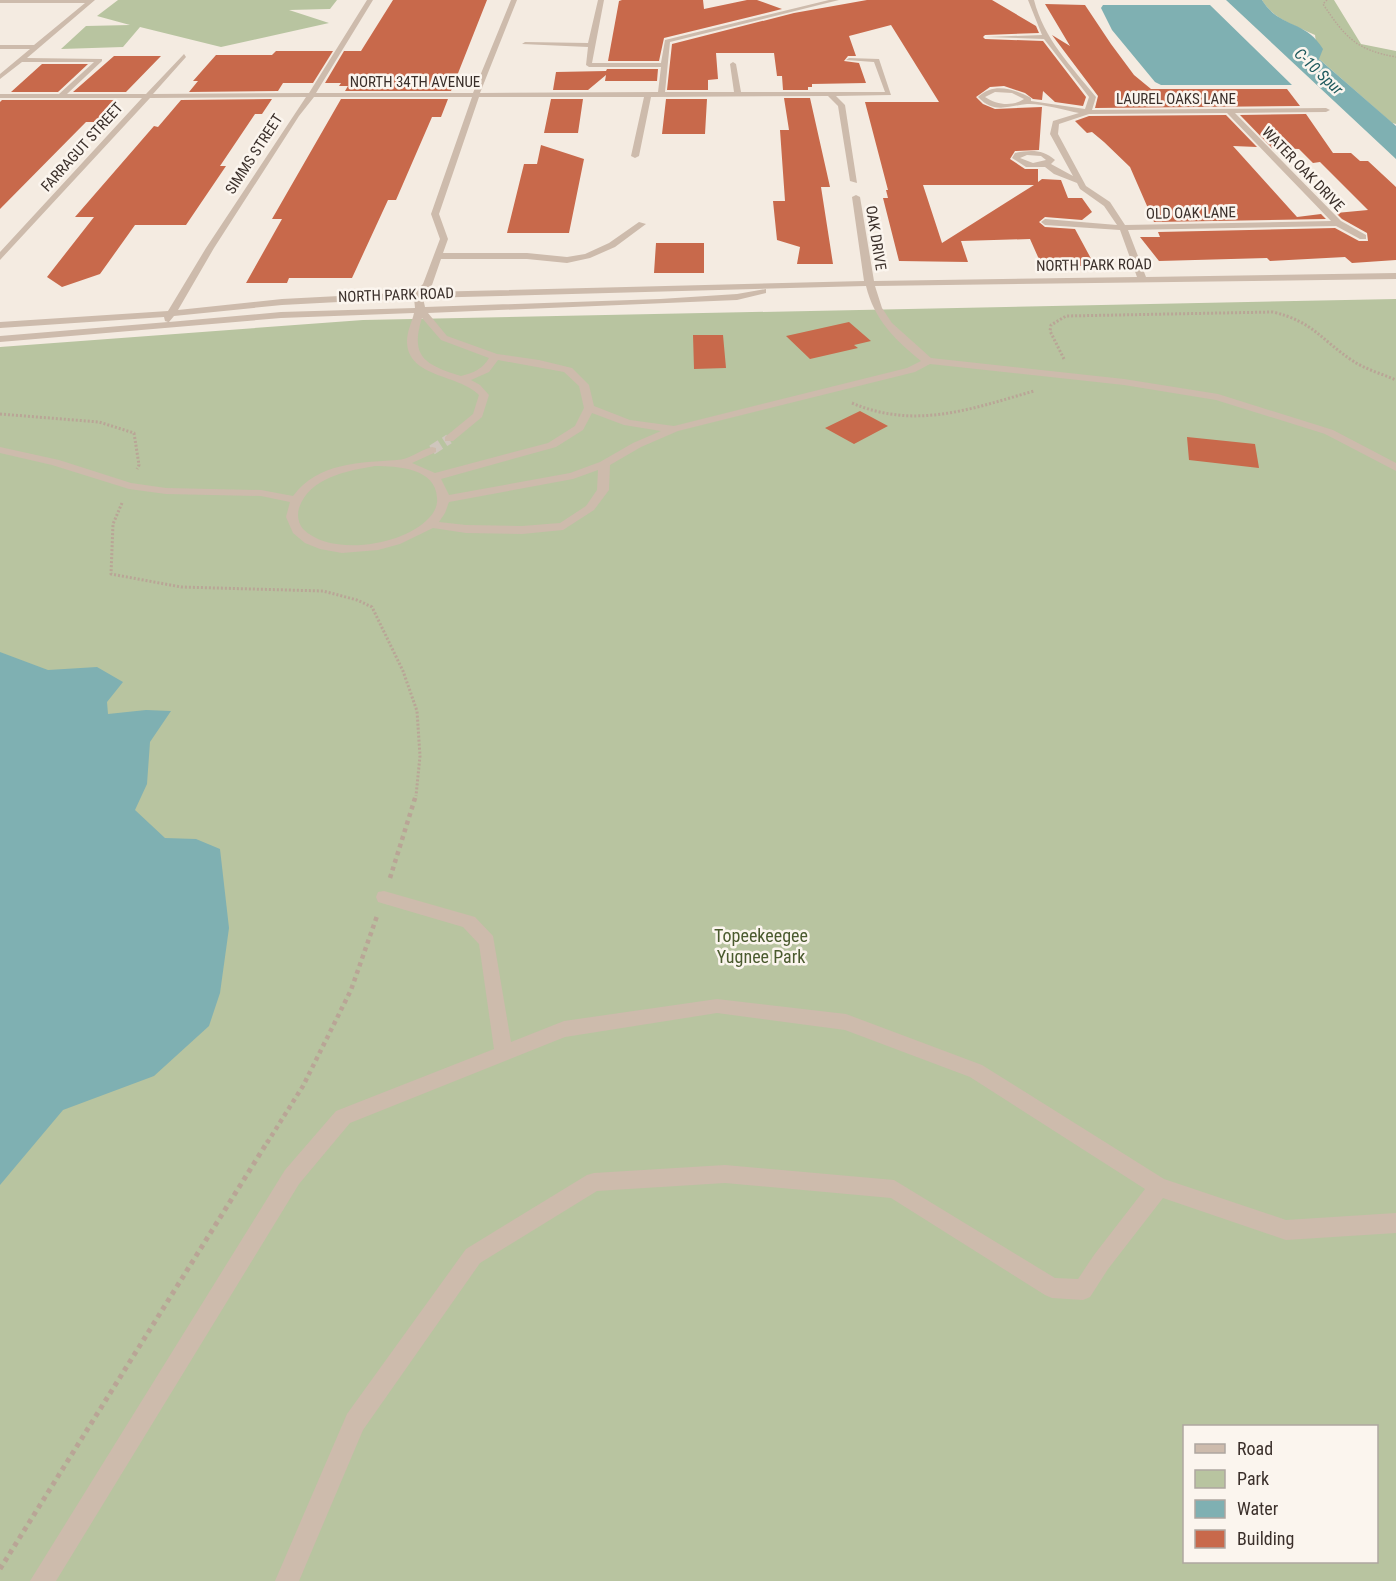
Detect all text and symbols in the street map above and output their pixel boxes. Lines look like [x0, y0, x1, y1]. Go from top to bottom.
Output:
water label: C-10 Spur [1290, 44, 1348, 99]
street label: NORTH 34TH AVENUE [350, 73, 480, 91]
street label: LAUREL OAKS LANE [1116, 90, 1236, 108]
street label: FARRAGUT STREET [37, 99, 127, 195]
street label: SIMMS STREET [221, 110, 287, 197]
street label: WATER OAK DRIVE [1258, 123, 1348, 215]
street label: OLD OAK LANE [1146, 203, 1236, 223]
street label: OAK DRIVE [862, 204, 890, 272]
street label: NORTH PARK ROAD [1036, 255, 1152, 275]
street label: NORTH PARK ROAD [338, 284, 454, 306]
park label: Topeekeegee Yugnee Park [714, 925, 808, 967]
legend [1183, 1425, 1378, 1563]
text: Road [1237, 1438, 1273, 1459]
text: Park [1237, 1468, 1269, 1489]
text: Water [1237, 1498, 1279, 1519]
text: Building [1237, 1528, 1294, 1549]

